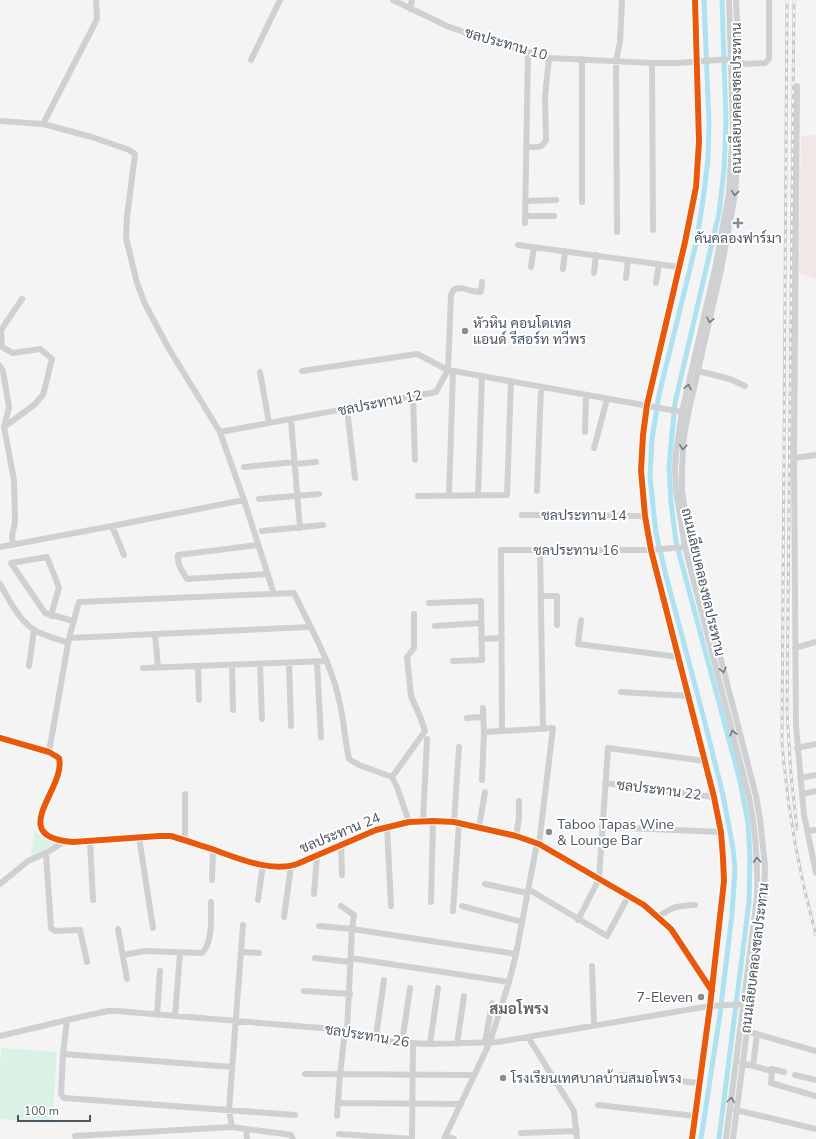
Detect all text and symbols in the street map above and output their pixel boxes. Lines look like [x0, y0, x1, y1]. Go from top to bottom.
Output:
street label: ถนนเลียบคลองชลประทาน [727, 22, 746, 174]
street label: ชลประทาน 10 [462, 23, 550, 65]
one-way arrow [731, 190, 740, 196]
marker: คันคลองฟาร์มา [733, 218, 743, 228]
place label: คันคลองฟาร์มา [694, 229, 782, 248]
place label: หัวหิน คอนโดเทล แอนด์ รีสอร์ท ทวีพร [473, 314, 586, 349]
one-way arrow [706, 317, 714, 323]
marker: หัวหิน คอนโดเทล แอนด์ รีสอร์ท ทวีพร [460, 326, 470, 336]
one-way arrow [683, 384, 692, 391]
street label: ชลประทาน 12 [336, 386, 424, 420]
one-way arrow [679, 444, 688, 450]
street label: ชลประทาน 14 [541, 506, 627, 525]
street label: ถนนเลียบคลองชลประทาน [677, 506, 729, 658]
street label: ชลประทาน 16 [533, 541, 619, 560]
one-way arrow [719, 667, 727, 674]
one-way arrow [729, 730, 737, 736]
street label: ชลประทาน 22 [615, 775, 703, 805]
street label: ชลประทาน 24 [297, 808, 383, 858]
place label: Taboo Tapas Wine & Lounge Bar [557, 815, 674, 850]
marker: Taboo Tapas Wine & Lounge Bar [544, 827, 554, 837]
one-way arrow [753, 857, 762, 863]
street label: ถนนเลียบคลองชลประทาน [736, 882, 774, 1034]
place label: 7-Eleven [637, 988, 693, 1007]
marker: 7-Eleven [696, 992, 706, 1002]
district label: สมอโพรง [489, 998, 549, 1019]
street label: ชลประทาน 26 [323, 1020, 411, 1052]
place label: โรงเรียนเทศบาลบ้านสมอโพรง [510, 1069, 682, 1088]
marker: โรงเรียนเทศบาลบ้านสมอโพรง [498, 1073, 508, 1083]
scale bar [18, 1097, 90, 1123]
one-way arrow [726, 1097, 735, 1103]
text: 100 m [24, 1103, 59, 1119]

